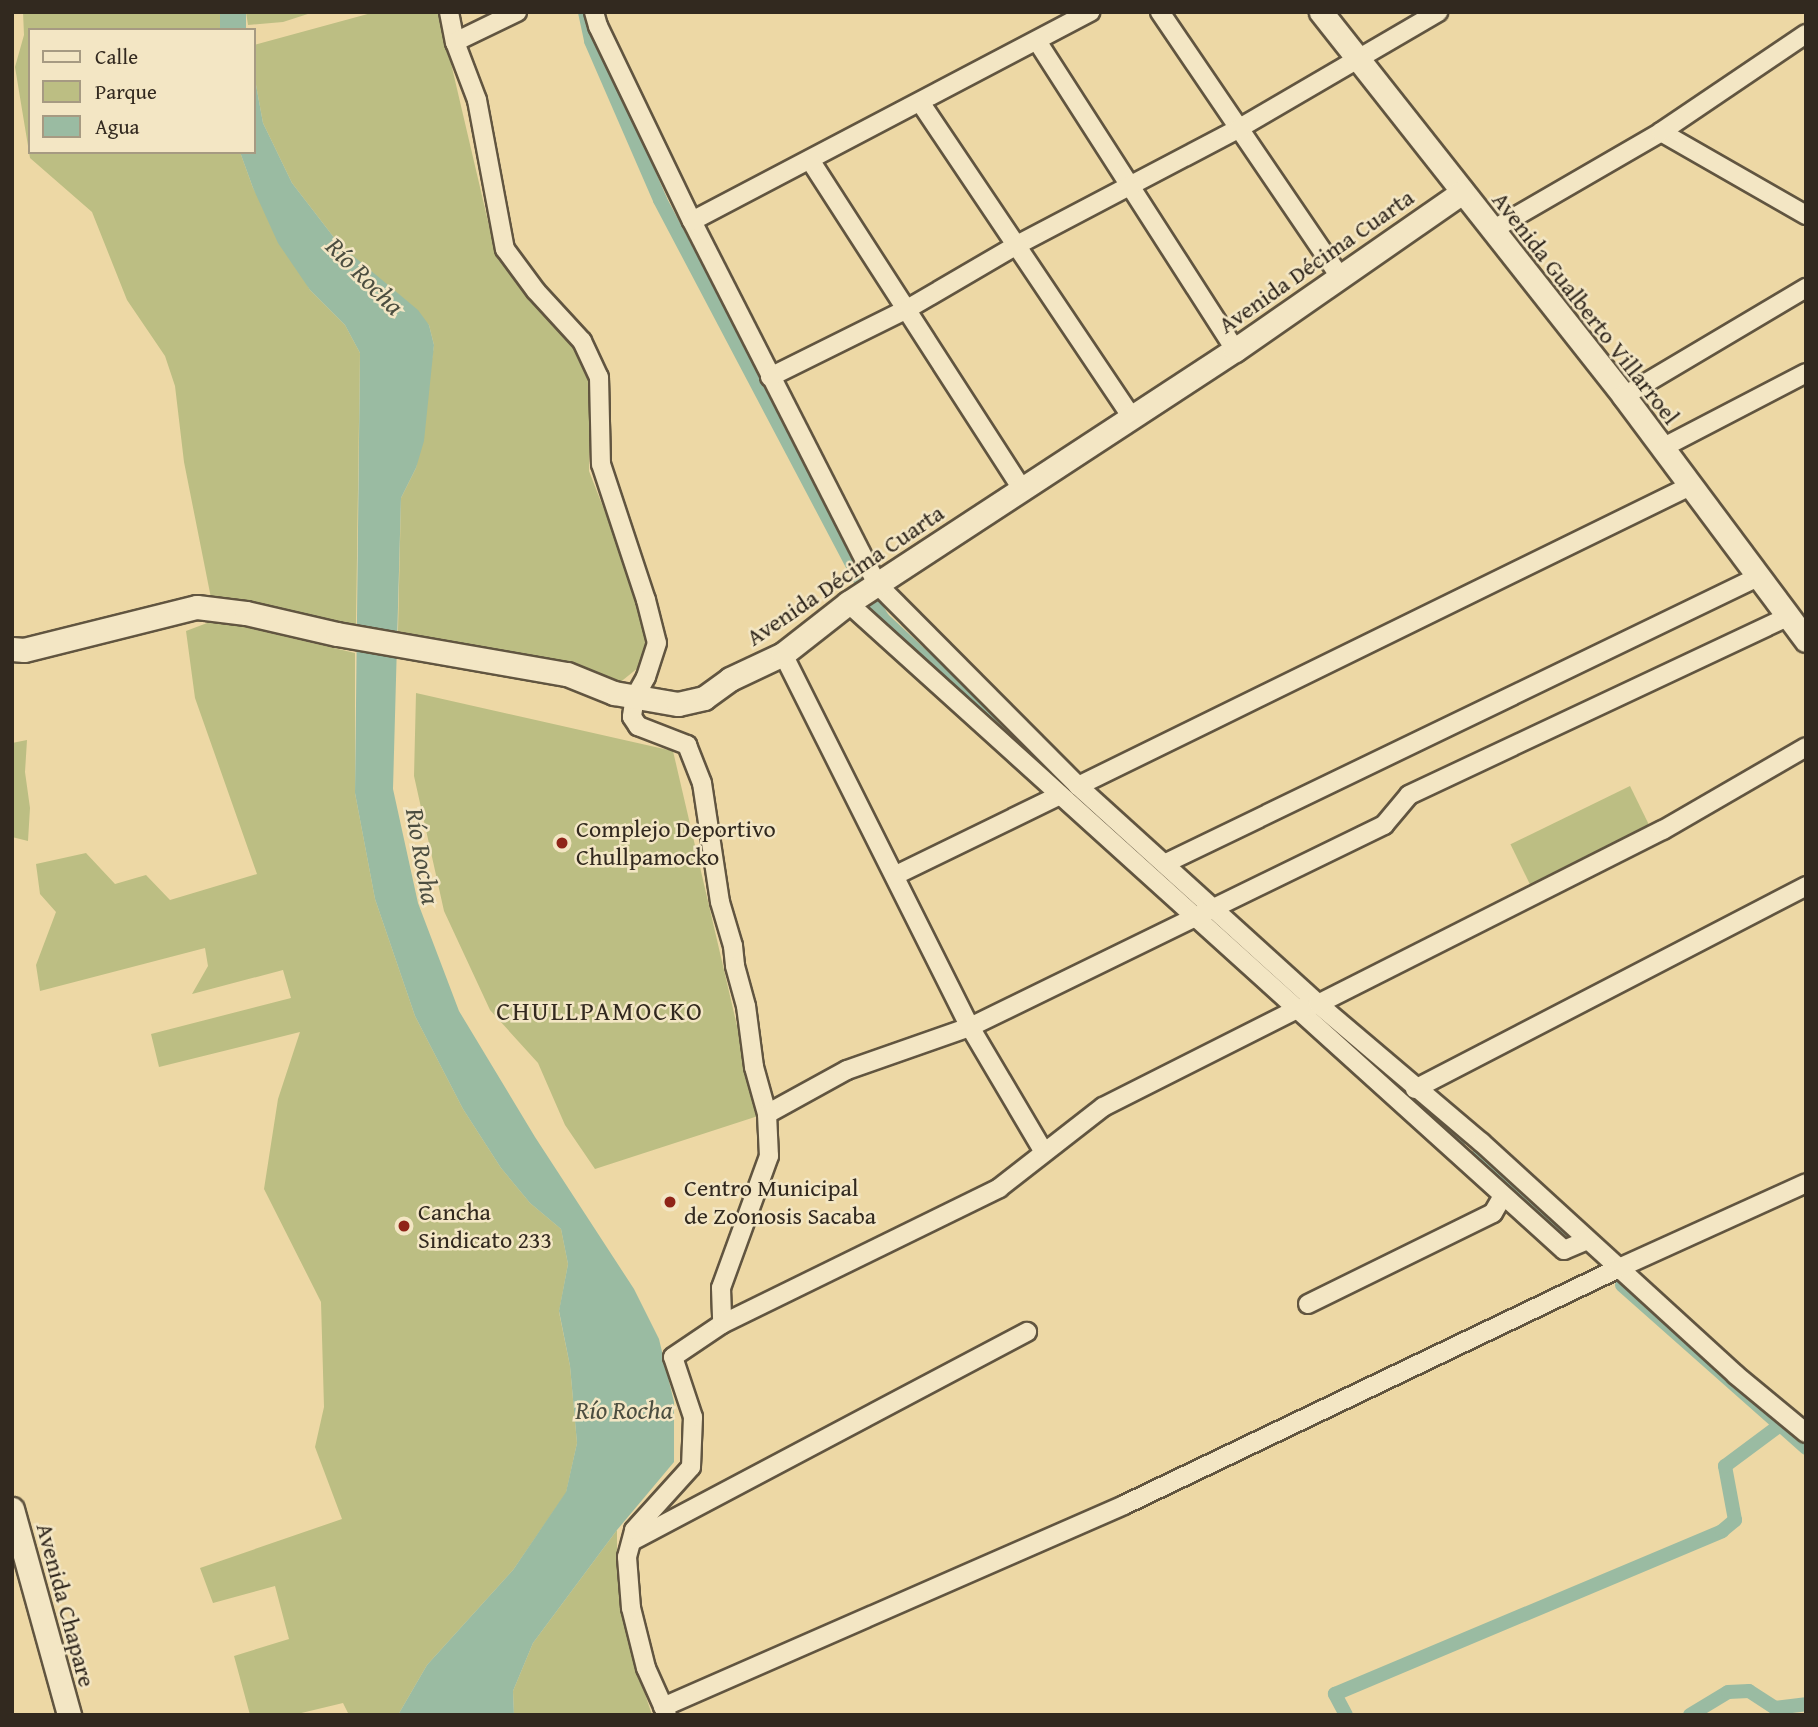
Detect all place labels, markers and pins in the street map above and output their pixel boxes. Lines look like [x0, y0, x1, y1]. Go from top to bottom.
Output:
place label: Complejo Deportivo Chullpamocko [576, 815, 776, 871]
marker: Complejo Deportivo Chullpamocko [554, 835, 570, 851]
place label: Centro Municipal de Zoonosis Sacaba [684, 1174, 876, 1230]
marker: Centro Municipal de Zoonosis Sacaba [662, 1194, 678, 1210]
place label: Cancha Sindicato 233 [418, 1198, 552, 1254]
marker: Cancha Sindicato 233 [396, 1218, 412, 1234]

